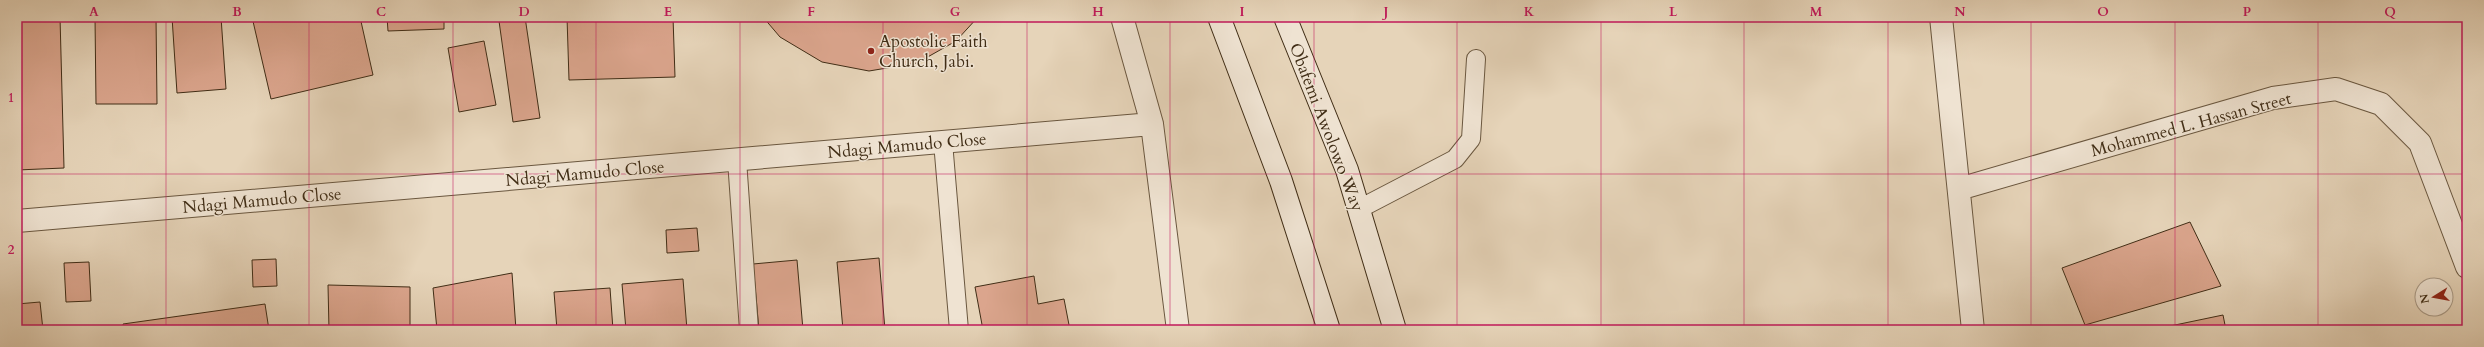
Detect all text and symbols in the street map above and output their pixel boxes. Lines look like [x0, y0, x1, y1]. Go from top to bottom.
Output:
text: A [89, 3, 99, 21]
text: B [232, 3, 242, 21]
text: C [376, 3, 386, 21]
text: D [518, 3, 530, 21]
text: E [664, 3, 672, 21]
text: F [807, 3, 815, 21]
text: G [950, 3, 961, 21]
text: H [1092, 3, 1104, 21]
text: I [1239, 3, 1245, 21]
text: J [1382, 3, 1389, 21]
text: K [1524, 3, 1535, 21]
text: L [1669, 3, 1678, 21]
text: M [1810, 3, 1823, 21]
text: N [1954, 3, 1966, 21]
text: O [2097, 3, 2109, 21]
text: P [2243, 3, 2251, 21]
text: Q [2384, 3, 2396, 21]
place label: Apostolic Faith Church, Jabi. [879, 30, 988, 73]
street label: Obafemi Awolowo Way [1284, 40, 1369, 215]
marker: Apostolic Faith Church, Jabi. [866, 46, 876, 56]
street label: Mohammed L. Hassan Street [2088, 86, 2294, 162]
text: 1 [8, 89, 14, 107]
street label: Ndagi Mamudo Close [827, 127, 988, 164]
street label: Ndagi Mamudo Close [505, 155, 666, 192]
street label: Ndagi Mamudo Close [182, 182, 343, 219]
text: 2 [8, 241, 15, 259]
north arrow [2414, 277, 2454, 317]
text: N [2416, 292, 2433, 305]

